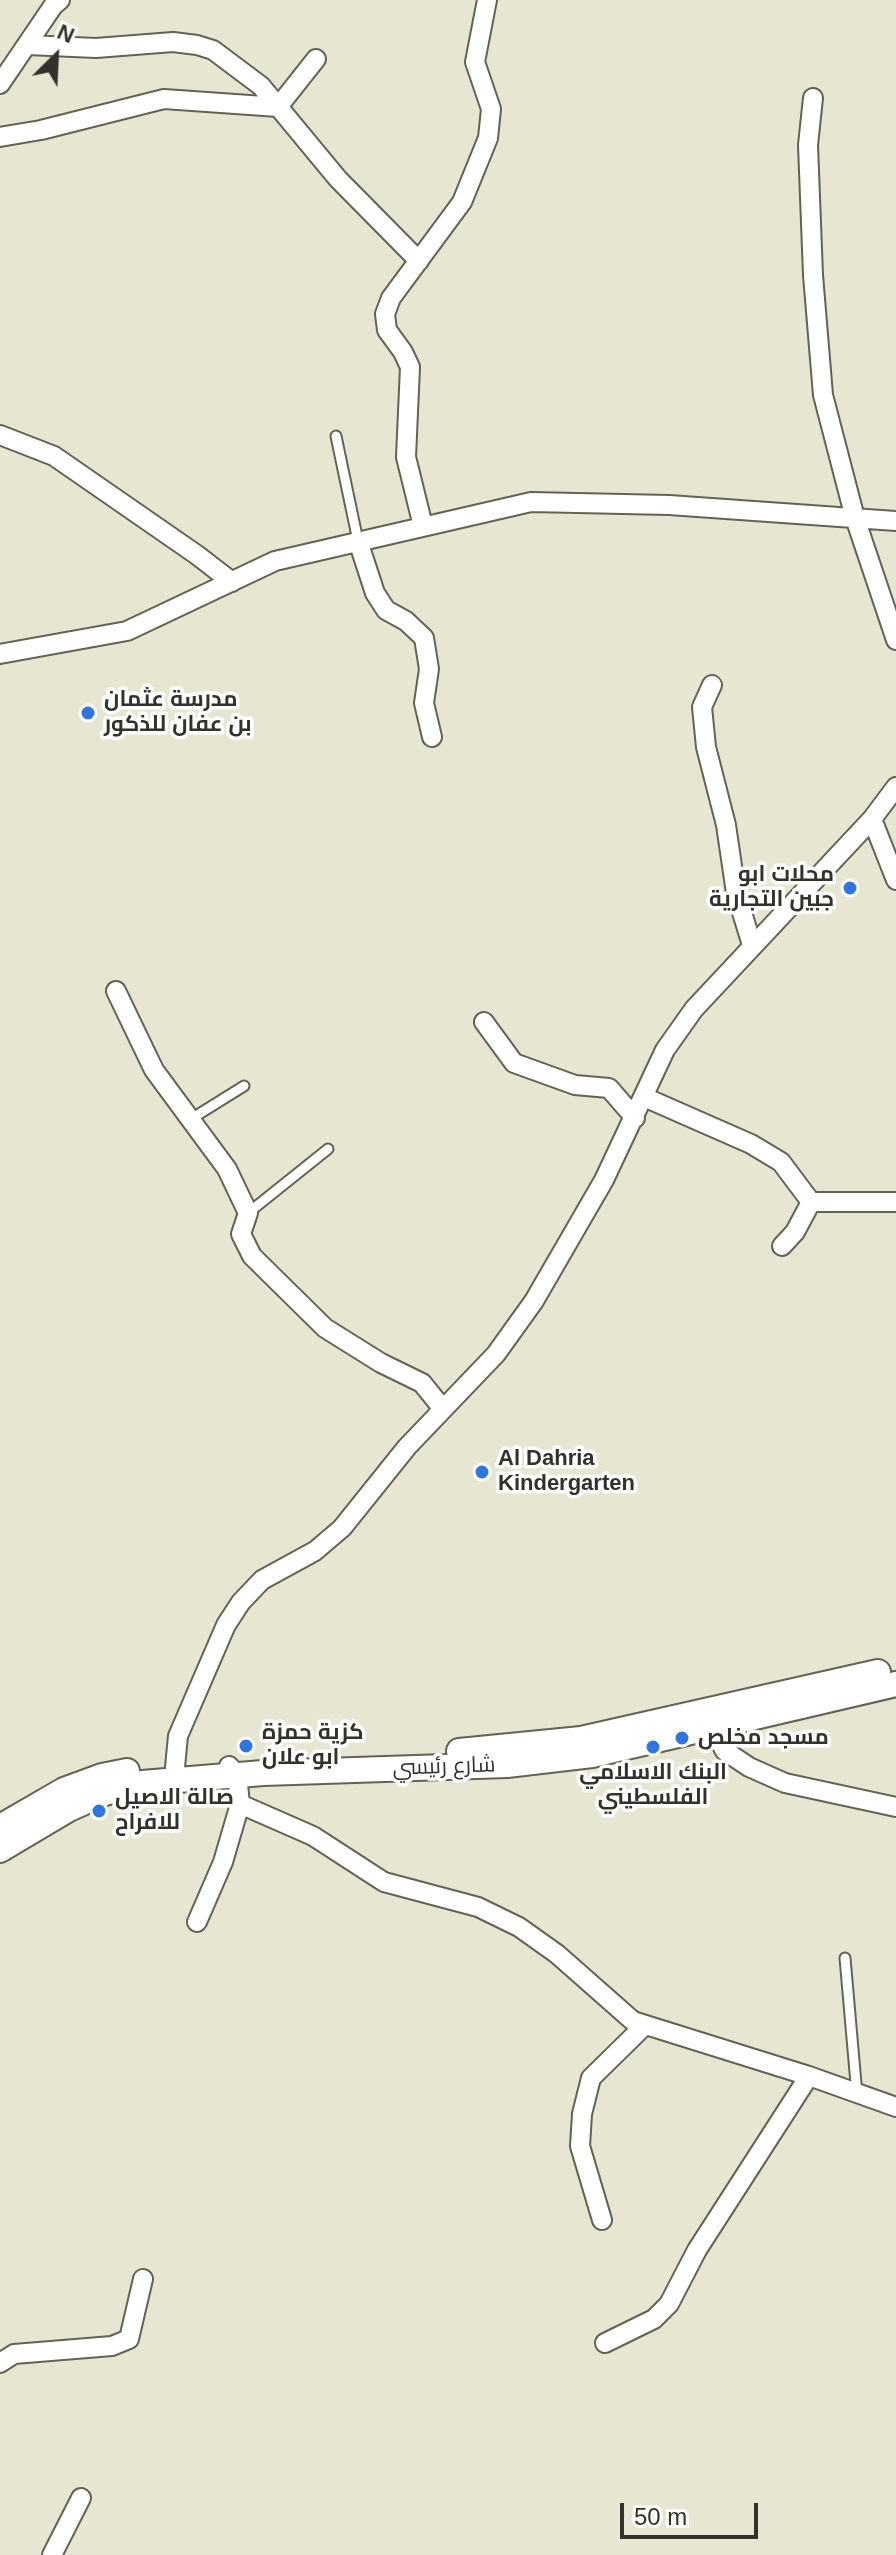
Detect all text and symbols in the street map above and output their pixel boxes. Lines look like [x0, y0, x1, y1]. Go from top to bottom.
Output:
north arrow [16, 16, 96, 96]
text: N [54, 19, 78, 48]
place label: مدرسة عثمان بن عفان للذكور [104, 687, 252, 738]
marker: مدرسة عثمان بن عفان للذكور [79, 704, 97, 722]
place label: محلات ابو جبين التجارية [709, 862, 834, 914]
marker: محلات ابو جبين التجارية [841, 879, 859, 897]
place label: Al Dahria Kindergarten [498, 1446, 635, 1498]
marker: Al Dahria Kindergarten [473, 1463, 491, 1481]
place label: كزية حمزة ابو علان [262, 1720, 363, 1772]
place label: مسجد مخلص [698, 1725, 829, 1751]
marker: مسجد مخلص [673, 1729, 691, 1747]
marker: كزية حمزة ابو علان [237, 1737, 255, 1755]
marker: البنك الاسلامي الفلسطيني [644, 1738, 662, 1756]
street label: شارع رئيسي [392, 1752, 496, 1782]
place label: البنك الاسلامي الفلسطيني [579, 1760, 727, 1812]
place label: صالة الاصيل للافراح [115, 1785, 234, 1836]
marker: صالة الاصيل للافراح [90, 1802, 108, 1820]
scale bar [624, 2487, 762, 2537]
text: 50 m [634, 2503, 687, 2530]

